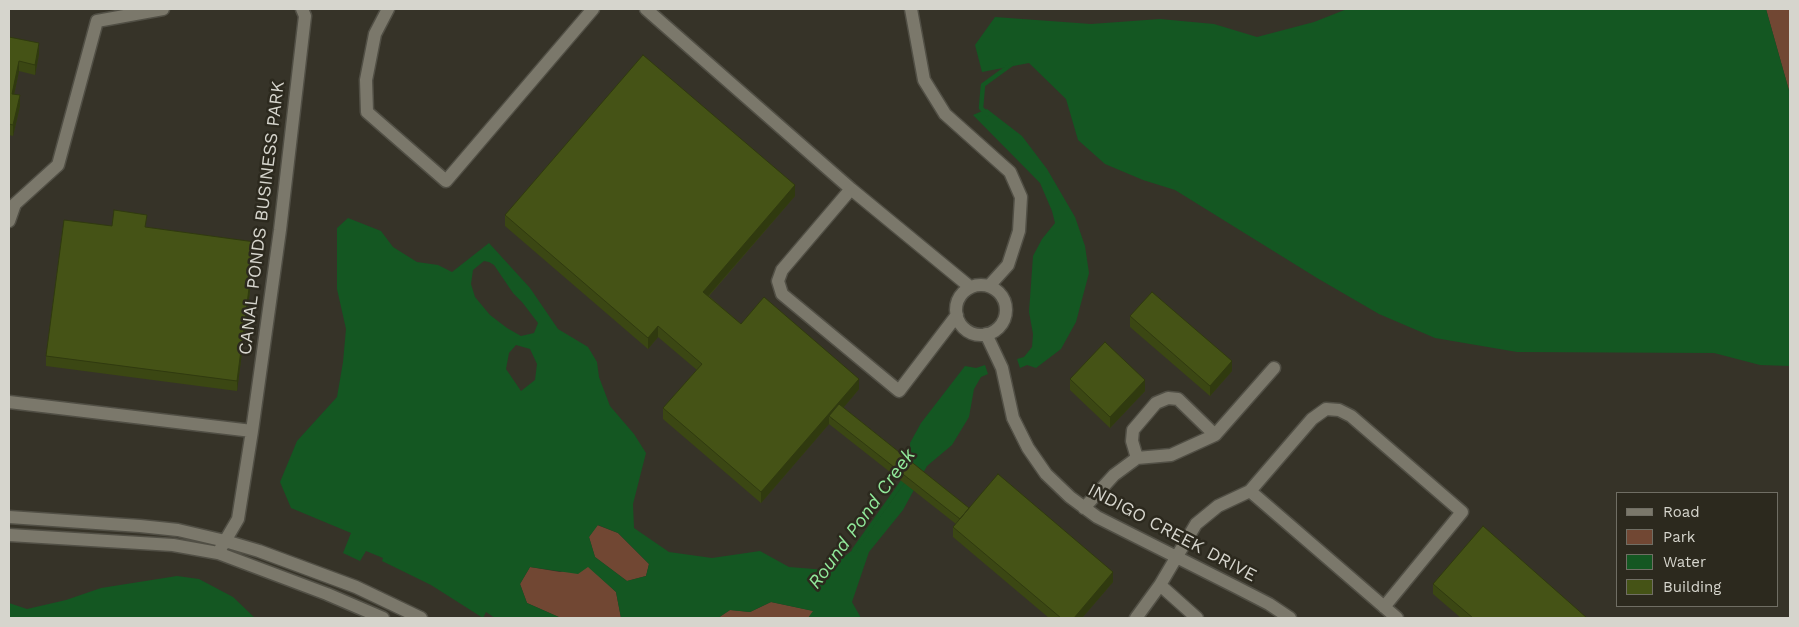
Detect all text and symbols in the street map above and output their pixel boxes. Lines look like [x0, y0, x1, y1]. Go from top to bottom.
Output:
street label: CANAL PONDS BUSINESS PARK [234, 80, 290, 356]
water label: Round Pond Creek [803, 444, 921, 594]
street label: INDIGO CREEK DRIVE [1084, 479, 1260, 587]
legend [1616, 492, 1779, 607]
text: Road [1663, 503, 1700, 521]
text: Park [1663, 528, 1695, 546]
text: Water [1663, 553, 1706, 571]
text: Building [1663, 578, 1721, 596]

